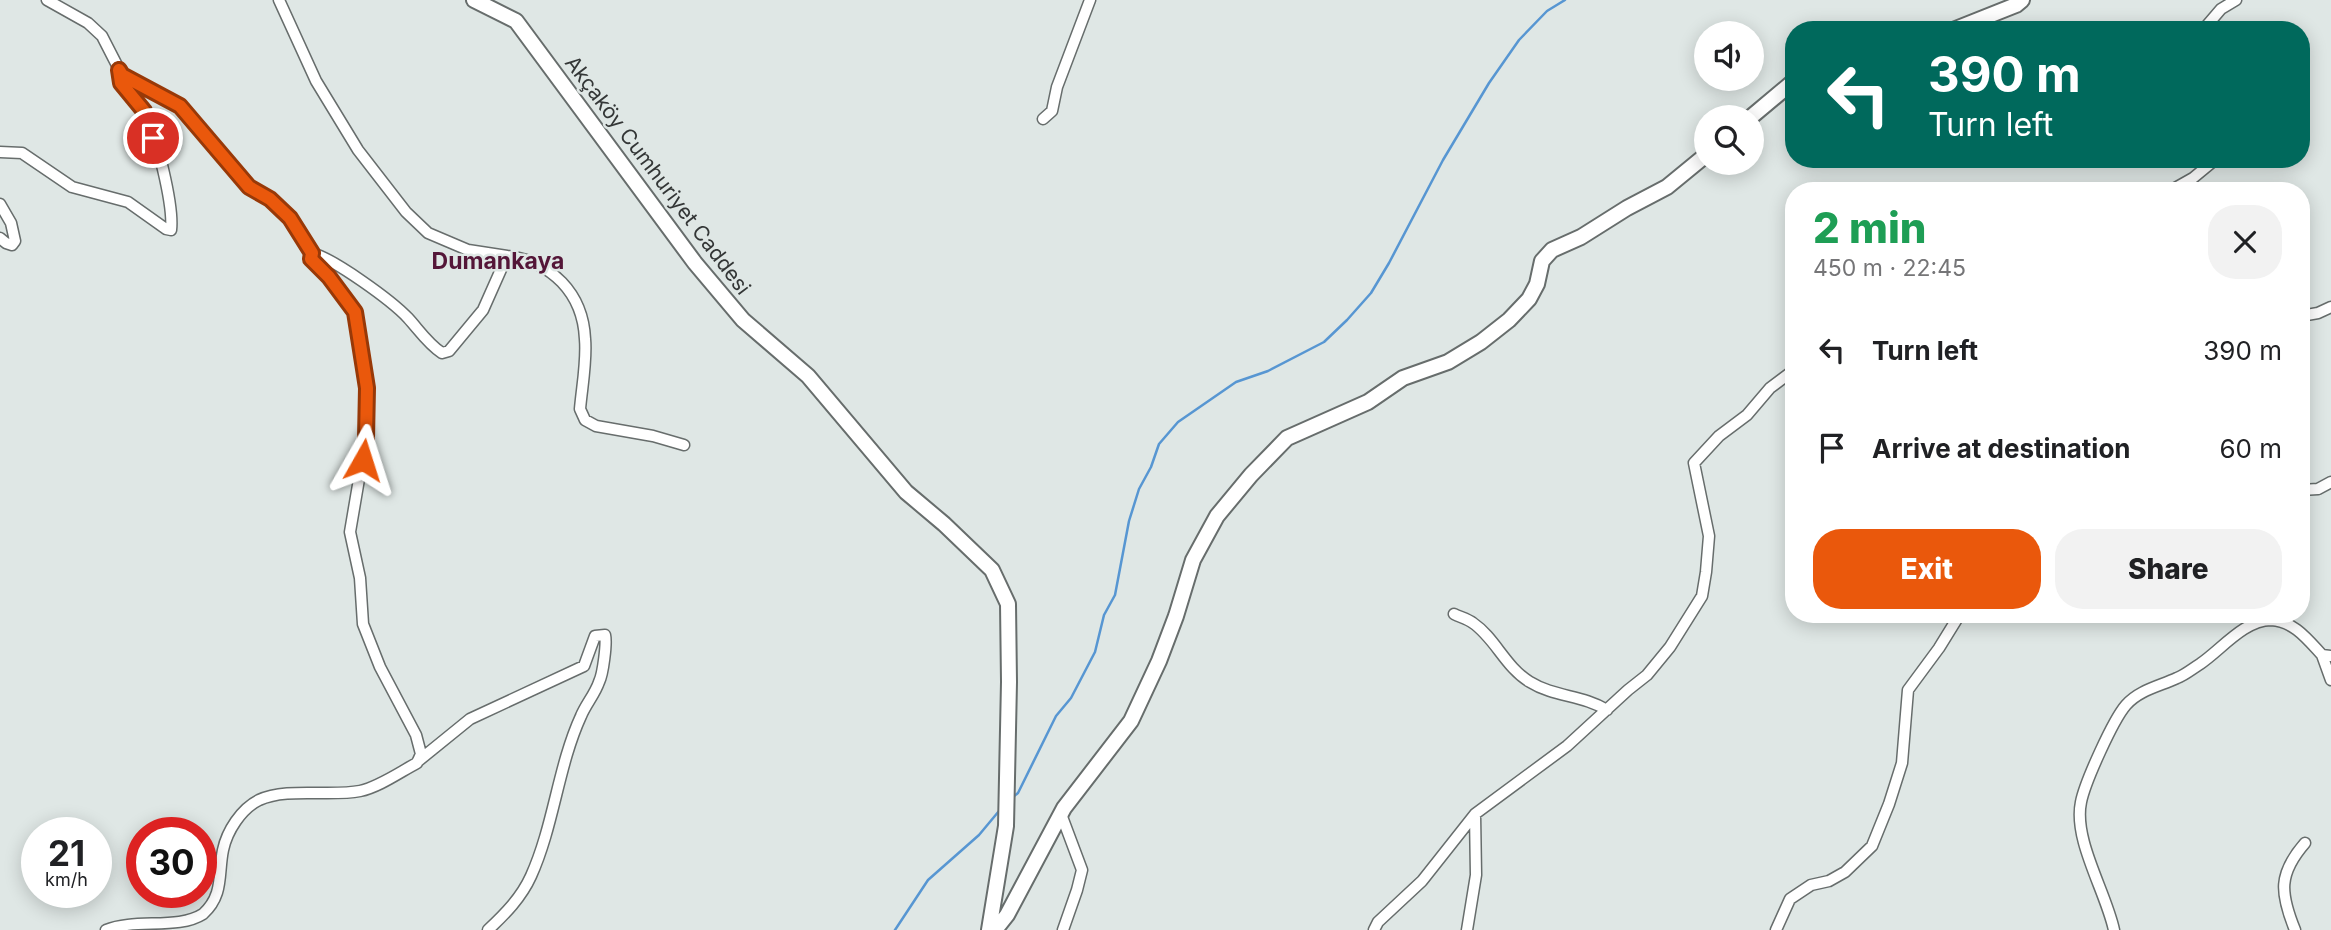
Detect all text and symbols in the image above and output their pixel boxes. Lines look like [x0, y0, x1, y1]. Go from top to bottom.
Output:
map controls [1694, 21, 1764, 175]
button: sound [1694, 21, 1764, 91]
text: 390 m [1928, 45, 2081, 104]
icon: left [1813, 49, 1904, 140]
street label: Akçaköy Cumhuriyet Caddesi [560, 51, 756, 299]
button: search [1694, 105, 1764, 175]
text: Turn left [1928, 105, 2053, 144]
pin [123, 108, 183, 168]
icon: arrive [134, 119, 172, 157]
text: 2 min [1813, 202, 1927, 253]
button: close [2208, 205, 2282, 279]
district label: Dumankaya [432, 247, 564, 275]
text: 450 m · 22:45 [1813, 254, 1966, 282]
icon: left [1813, 331, 1851, 369]
text: Turn left [1872, 335, 1978, 366]
text: 390 m [2203, 335, 2282, 366]
position arrow [326, 423, 400, 497]
icon: arrive [1813, 429, 1851, 467]
text: Arrive at destination [1872, 433, 2131, 464]
text: 60 m [2219, 433, 2282, 464]
button: Exit [1813, 529, 2041, 609]
button: Share [2055, 529, 2282, 609]
speed limit sign: 30 [126, 817, 217, 908]
text: 21 [48, 832, 85, 874]
text: km/h [45, 869, 88, 890]

